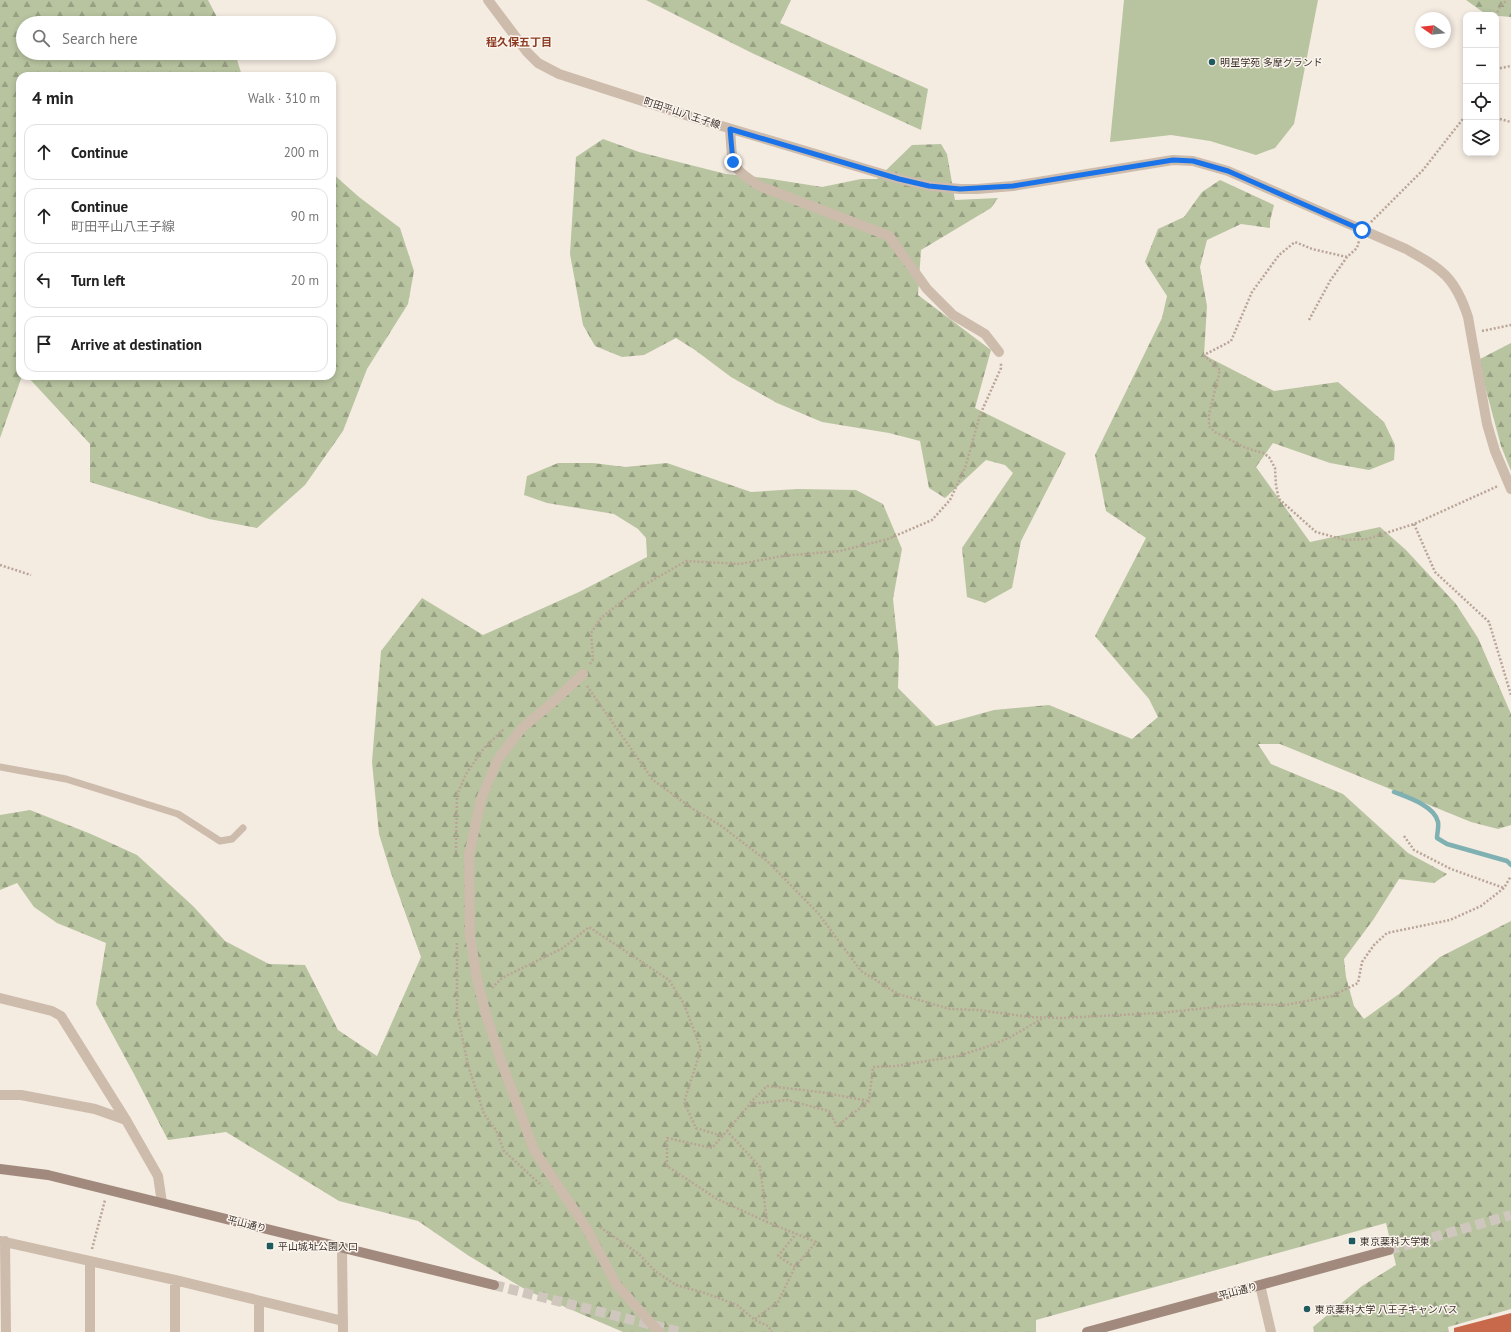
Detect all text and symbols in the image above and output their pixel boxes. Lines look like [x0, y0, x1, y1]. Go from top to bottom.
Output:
north arrow [1415, 12, 1451, 48]
map controls [1463, 12, 1499, 156]
button: + [1463, 12, 1499, 48]
search box [16, 16, 336, 60]
icon: search [30, 27, 52, 49]
text: Search here [62, 29, 138, 48]
district label: 程久保五丁目 [486, 35, 552, 49]
button: − [1463, 48, 1499, 84]
place label: 明星学苑 多摩グランド [1220, 56, 1323, 69]
marker: 明星学苑 多摩グランド [1207, 57, 1217, 67]
button: locate [1463, 84, 1499, 120]
text: 4 min [32, 87, 73, 109]
text: Walk · 310 m [248, 90, 320, 107]
street label: 町田平山八王子線 [642, 94, 722, 132]
button: layers [1463, 120, 1499, 156]
icon: ahead [33, 141, 55, 163]
text: Continue [71, 143, 128, 162]
text: 200 m [284, 144, 319, 161]
route end [724, 153, 742, 171]
text: Continue [71, 197, 128, 216]
icon: ahead [33, 205, 55, 227]
text: 90 m [291, 208, 319, 225]
text: 町田平山八王子線 [71, 218, 175, 235]
route start [1353, 221, 1371, 239]
icon: left [33, 269, 55, 291]
text: Turn left [71, 271, 125, 290]
text: 20 m [291, 272, 319, 289]
icon: arrive [33, 333, 55, 355]
text: Arrive at destination [71, 335, 202, 354]
street label: 平山通り [226, 1213, 268, 1235]
place label: 東京薬科大学東 [1360, 1235, 1430, 1248]
marker: 東京薬科大学東 [1347, 1236, 1357, 1246]
place label: 平山城址公園入口 [278, 1240, 358, 1253]
marker: 平山城址公園入口 [265, 1241, 275, 1251]
street label: 平山通り [1217, 1280, 1259, 1302]
place label: 東京薬科大学 八王子キャンパス [1315, 1303, 1458, 1316]
marker: 東京薬科大学 八王子キャンパス [1302, 1304, 1312, 1314]

